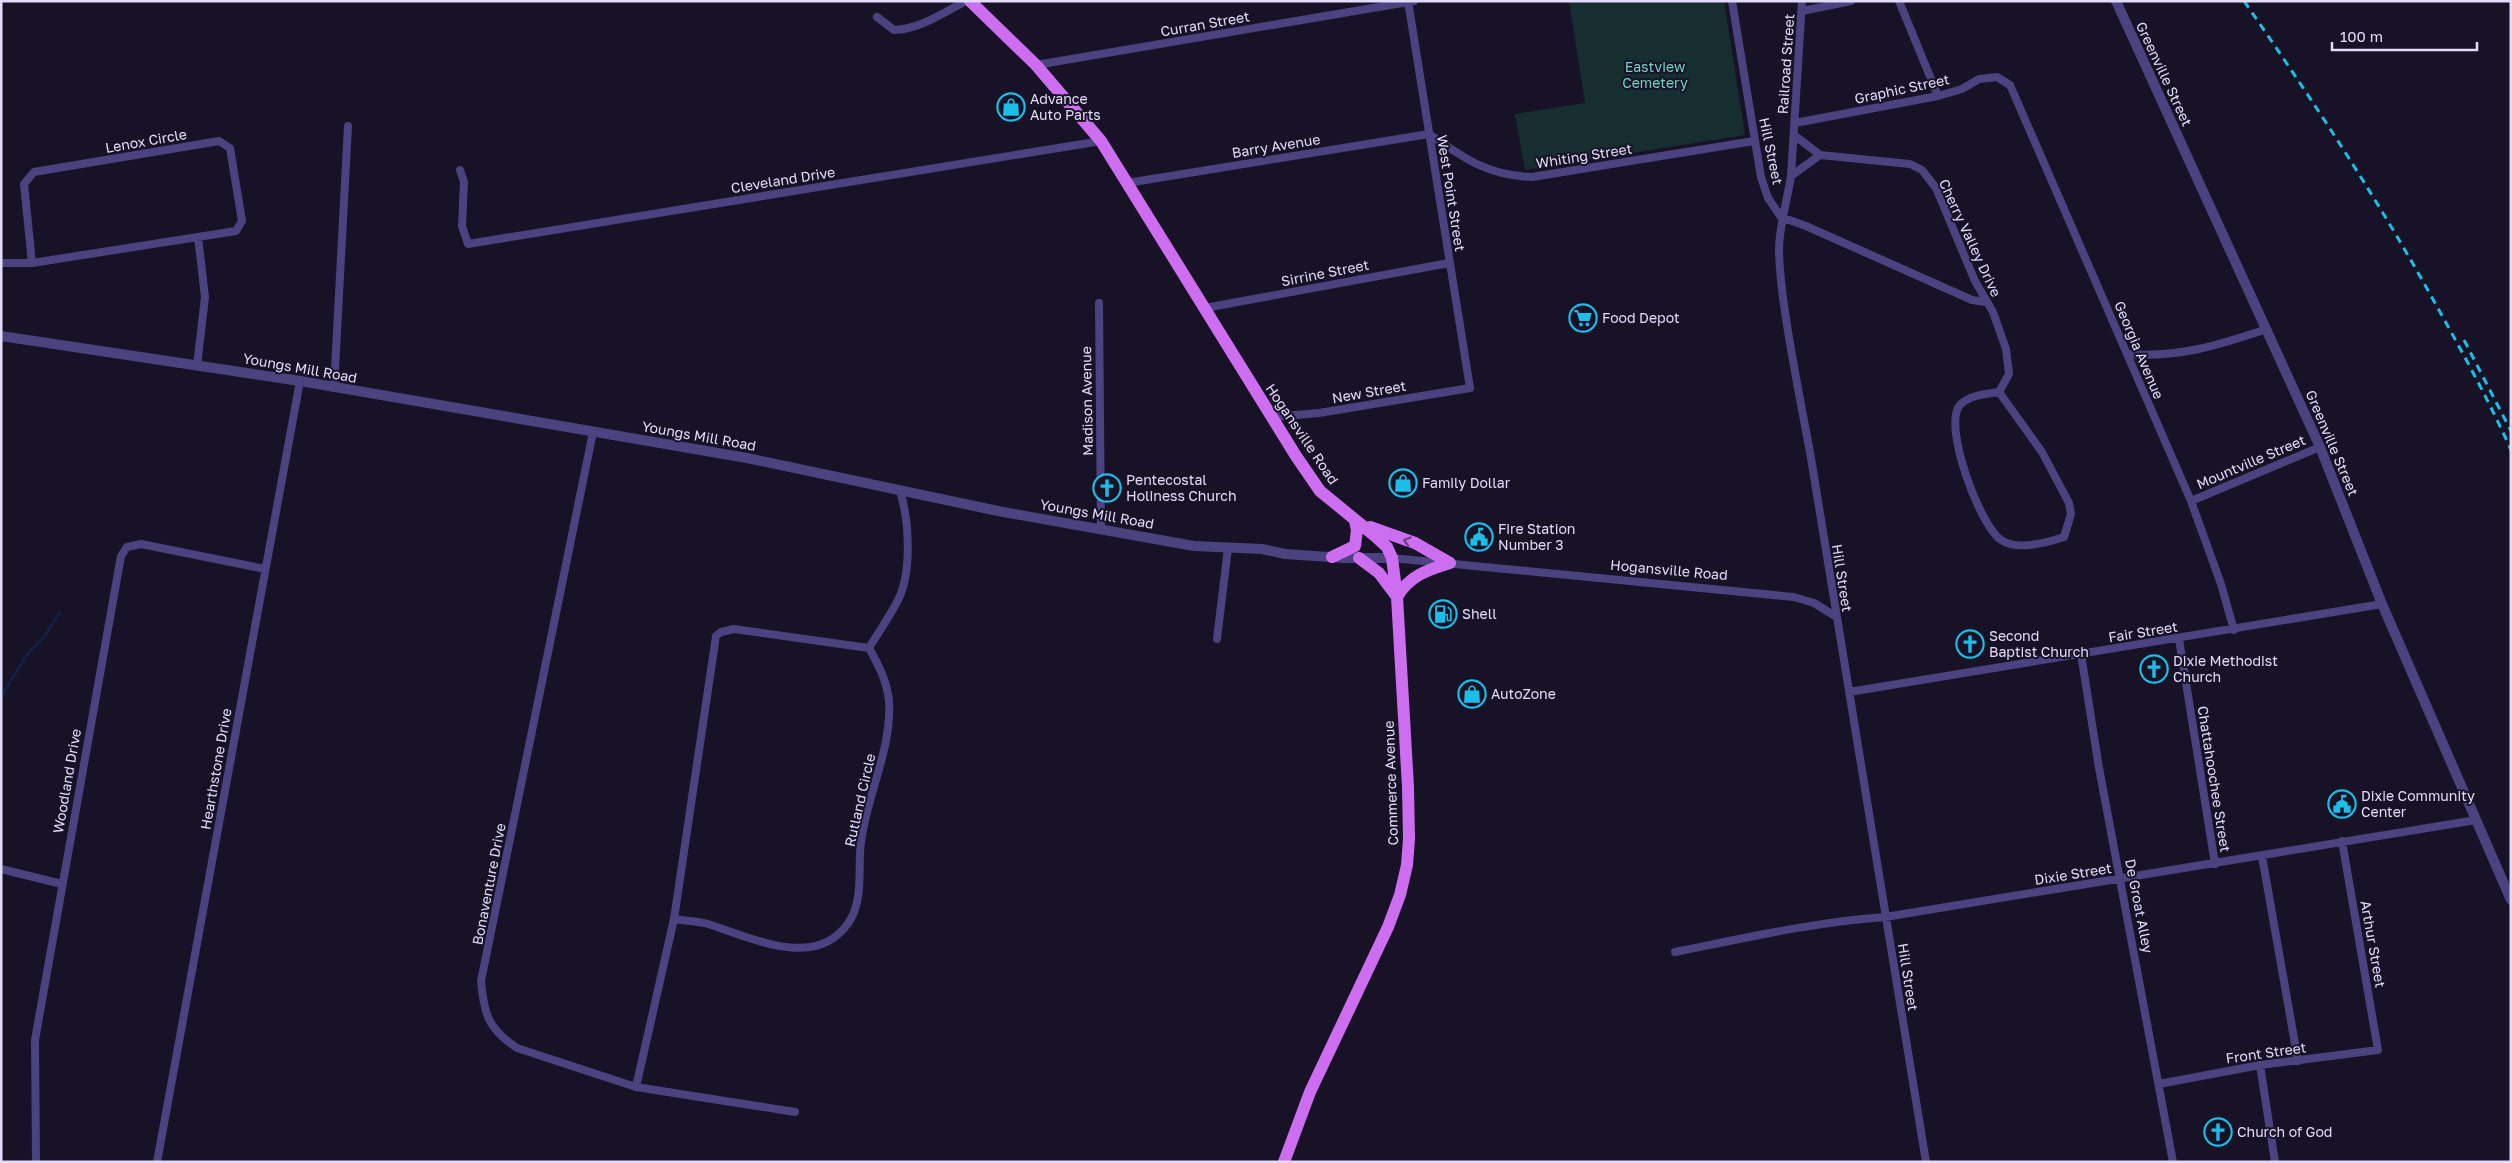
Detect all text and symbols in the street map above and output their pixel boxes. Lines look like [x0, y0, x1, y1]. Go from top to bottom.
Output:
street label: Curran Street [1159, 7, 1251, 40]
street label: Railroad Street [1774, 13, 1797, 115]
street label: Greenville Street [2133, 19, 2196, 129]
scale bar [2332, 20, 2477, 52]
text: 100 m [2340, 27, 2383, 45]
park label: Eastview Cemetery [1622, 58, 1688, 91]
street label: Graphic Street [1853, 70, 1951, 107]
place label: Advance Auto Parts [1030, 90, 1101, 123]
shop icon: Advance Auto Parts [996, 92, 1026, 122]
street label: Hill Street [1756, 116, 1787, 186]
street label: Lenox Circle [104, 125, 188, 156]
street label: Barry Avenue [1230, 130, 1321, 161]
street label: West Point Street [1434, 133, 1469, 252]
street label: Whiting Street [1535, 139, 1633, 172]
street label: Cleveland Drive [730, 163, 836, 196]
street label: Cherry Valley Drive [1936, 176, 2005, 299]
street label: Sirrine Street [1280, 256, 1370, 289]
street label: Georgia Avenue [2111, 298, 2168, 401]
supermarket icon: Food Depot [1568, 303, 1598, 333]
place label: Food Depot [1602, 309, 1680, 326]
street label: Madison Avenue [1077, 346, 1096, 456]
street label: Youngs Mill Road [242, 349, 358, 386]
street label: New Street [1331, 377, 1407, 406]
street label: Hogansville Road [1262, 380, 1342, 487]
street label: Greenville Street [2303, 387, 2362, 498]
street label: Youngs Mill Road [641, 417, 757, 454]
street label: Mountville Street [2194, 431, 2308, 492]
shop icon: Family Dollar [1388, 468, 1418, 498]
place label: Pentecostal Holiness Church [1126, 471, 1237, 504]
church icon: Pentecostal Holiness Church [1092, 473, 1122, 503]
place label: Family Dollar [1422, 474, 1511, 491]
street label: Youngs Mill Road [1039, 495, 1155, 532]
place label: Fire Station Number 3 [1498, 520, 1575, 553]
public building icon: Fire Station Number 3 [1464, 522, 1494, 552]
one-way arrow [1403, 536, 1411, 546]
street label: Hill Street [1829, 543, 1856, 613]
street label: Hogansville Road [1610, 556, 1729, 583]
fuel station icon: Shell [1428, 599, 1458, 629]
place label: Shell [1462, 605, 1497, 622]
street label: Fair Street [2107, 618, 2179, 645]
place label: Second Baptist Church [1989, 627, 2089, 660]
church icon: Second Baptist Church [1955, 629, 1985, 659]
place label: Dixie Methodist Church [2173, 652, 2278, 685]
church icon: Dixie Methodist Church [2139, 654, 2169, 684]
shop icon: AutoZone [1457, 679, 1487, 709]
place label: AutoZone [1491, 685, 1556, 702]
street label: Chattahoochee Street [2195, 705, 2234, 853]
street label: Hearthstone Drive [196, 707, 235, 831]
street label: Commerce Avenue [1380, 720, 1401, 846]
street label: Woodland Drive [49, 727, 84, 835]
street label: Rutland Circle [841, 752, 878, 848]
place label: Dixie Community Center [2361, 787, 2475, 820]
public building icon: Dixie Community Center [2327, 789, 2357, 819]
street label: Bonaventure Drive [468, 821, 509, 946]
street label: De Groat Alley [2122, 857, 2157, 955]
street label: Dixie Street [2033, 859, 2113, 888]
street label: Arthur Street [2357, 899, 2390, 989]
street label: Hill Street [1895, 942, 1922, 1012]
street label: Front Street [2225, 1038, 2307, 1067]
church icon: Church of God [2203, 1117, 2233, 1147]
place label: Church of God [2237, 1123, 2332, 1140]

